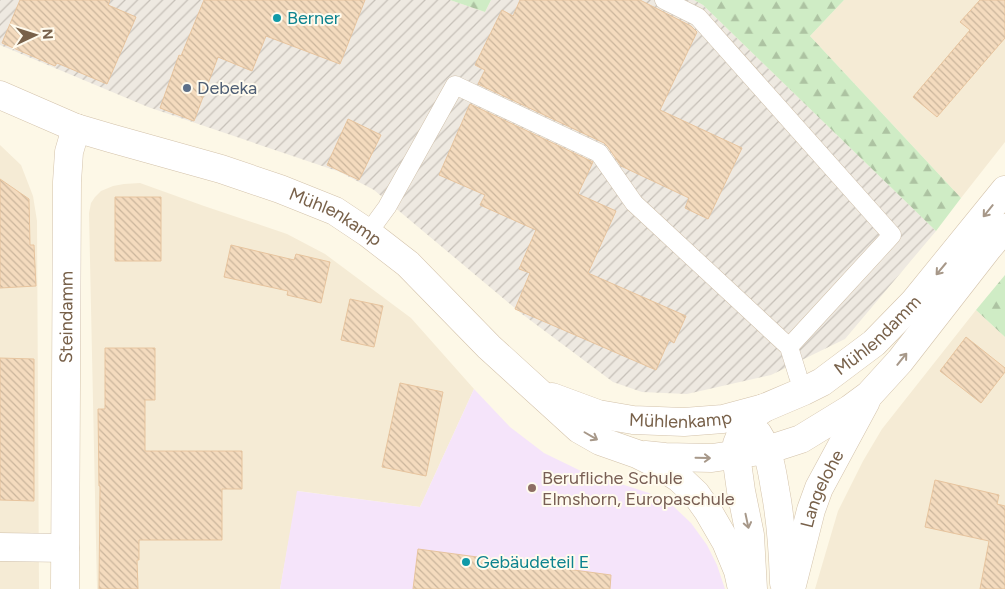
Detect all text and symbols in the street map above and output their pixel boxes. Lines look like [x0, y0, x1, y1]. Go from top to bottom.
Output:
place label: Berner [287, 7, 340, 29]
north arrow [10, 10, 60, 60]
marker: Berner [271, 12, 283, 24]
text: N [39, 28, 56, 40]
place label: Debeka [197, 77, 257, 99]
marker: Debeka [181, 82, 193, 94]
street label: Mühlenkamp [286, 183, 386, 251]
one-way arrow [983, 204, 994, 217]
one-way arrow [936, 262, 947, 275]
street label: Steindamm [55, 271, 78, 363]
street label: Mühlendamm [830, 291, 926, 380]
one-way arrow [896, 352, 907, 365]
street label: Mühlenkamp [629, 406, 734, 433]
one-way arrow [584, 432, 598, 442]
street label: Langelohe [796, 446, 849, 530]
one-way arrow [694, 453, 710, 463]
place label: Berufliche Schule Elmshorn, Europaschule [542, 467, 735, 510]
marker: Berufliche Schule Elmshorn, Europaschule [526, 482, 538, 494]
one-way arrow [743, 512, 752, 528]
place label: Gebäudeteil E [476, 551, 589, 573]
marker: Gebäudeteil E [460, 556, 472, 568]

